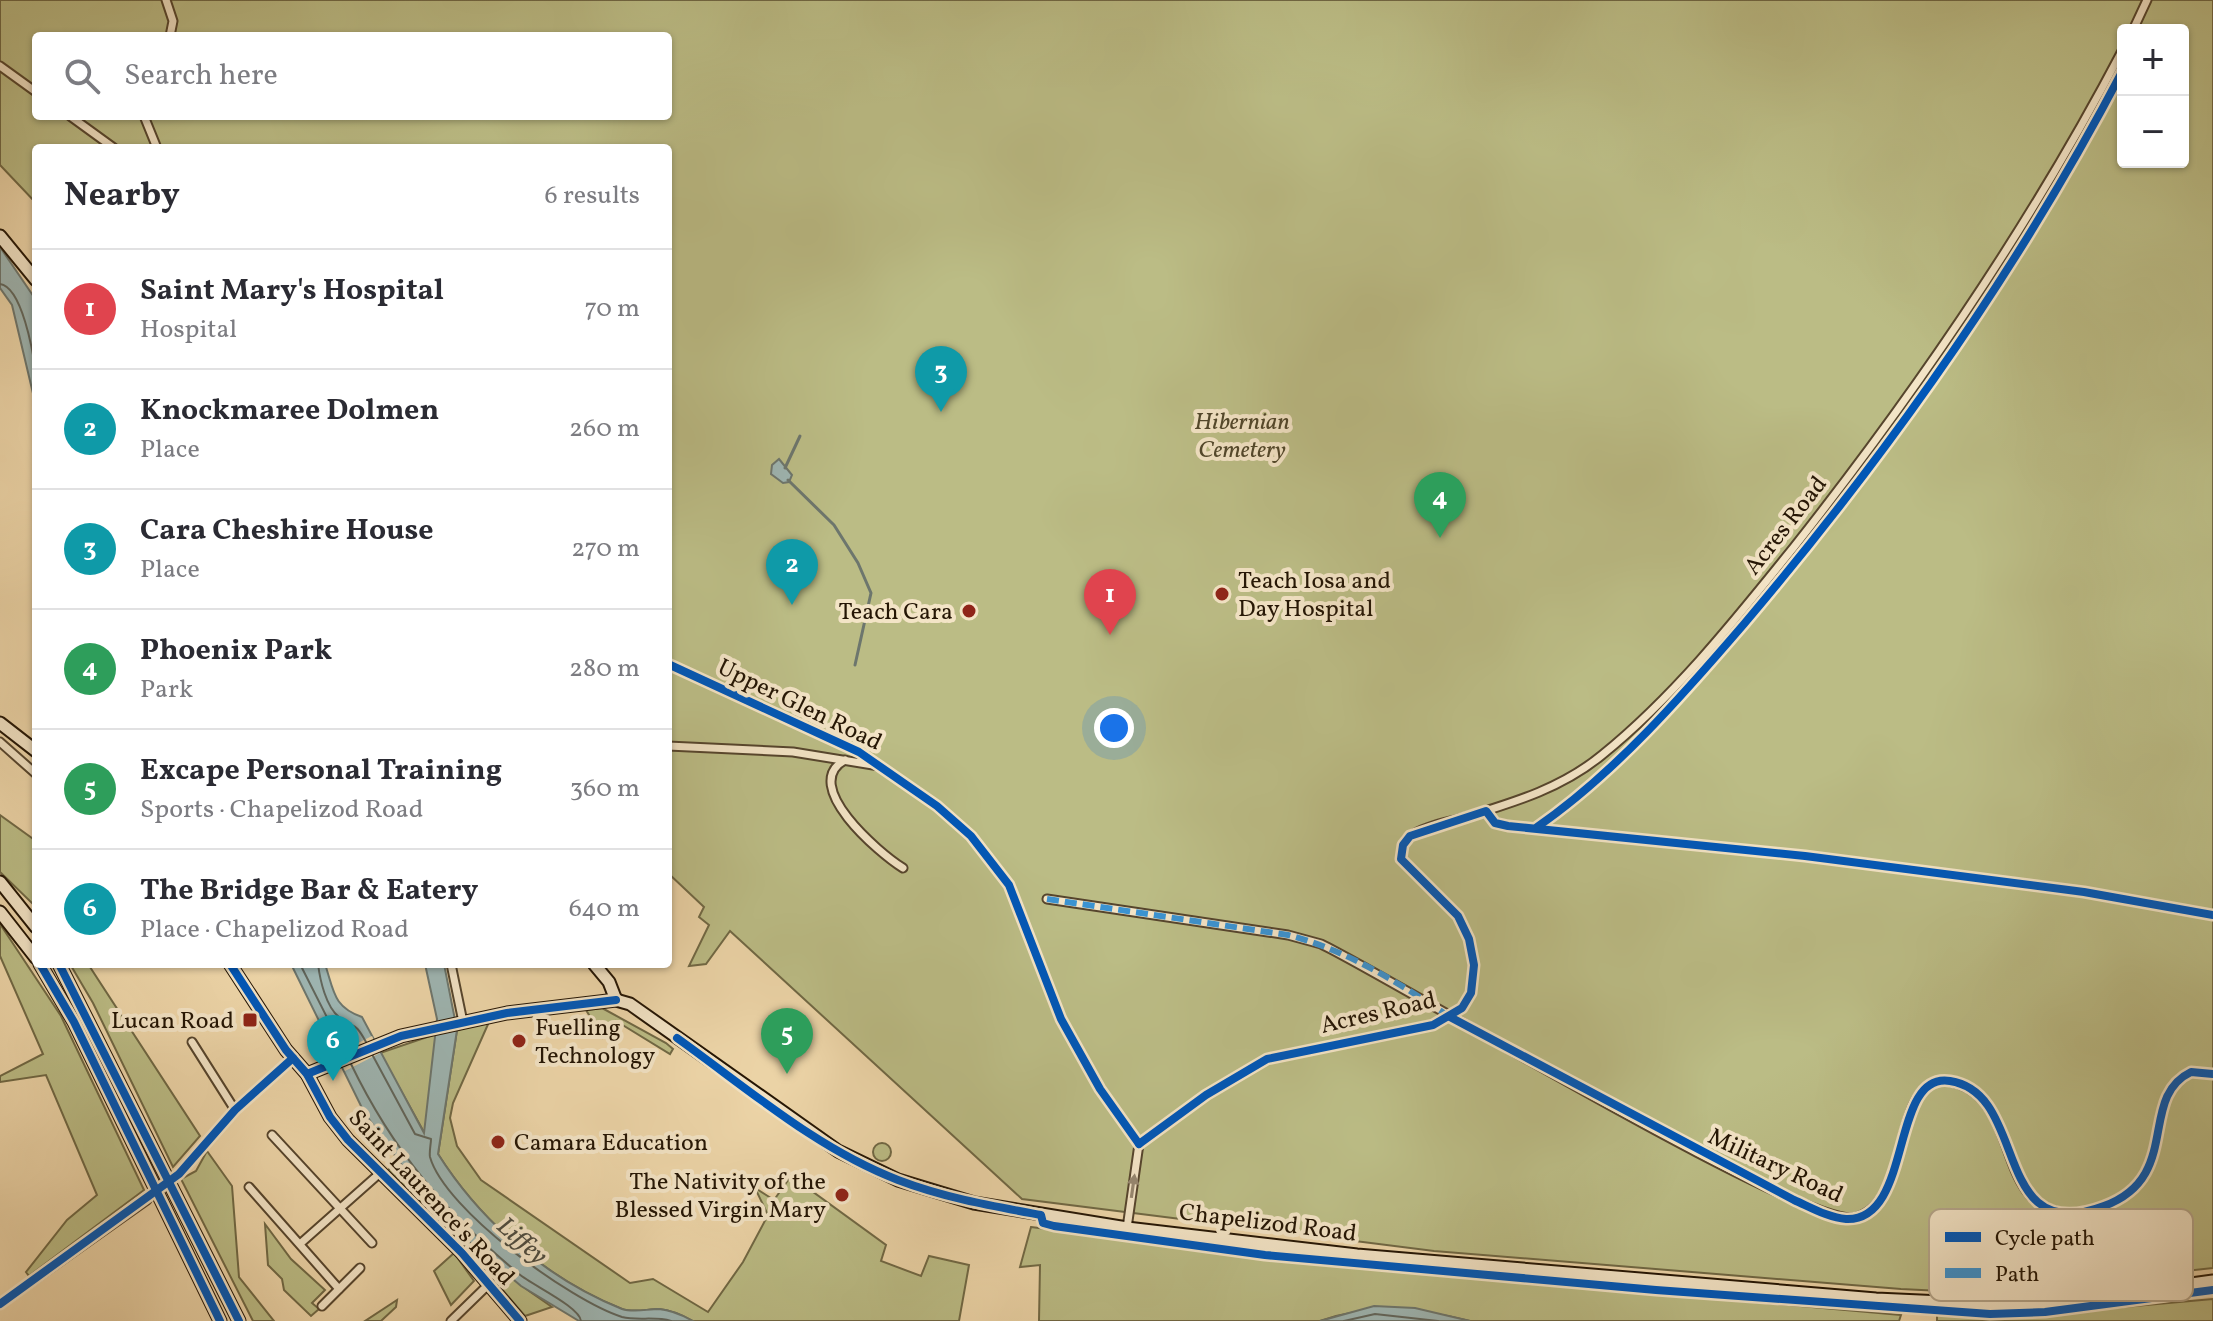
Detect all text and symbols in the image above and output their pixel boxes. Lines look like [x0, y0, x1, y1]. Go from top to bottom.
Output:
map controls [2117, 24, 2189, 168]
button: + [2117, 24, 2189, 96]
search box [32, 32, 672, 120]
icon: search [60, 54, 104, 98]
text: Search here [124, 55, 278, 97]
button: − [2117, 96, 2189, 168]
text: Nearby [64, 173, 180, 220]
text: 6 results [545, 178, 640, 214]
text: Saint Mary's Hospital [140, 270, 444, 312]
text: 1 [85, 291, 95, 327]
text: 70 m [585, 291, 640, 327]
text: Hospital [140, 312, 237, 348]
pin: 3 [915, 346, 967, 412]
text: Knockmaree Dolmen [140, 390, 439, 432]
park label: Hibernian Cemetery [1194, 406, 1290, 468]
text: 2 [83, 411, 97, 447]
text: 260 m [569, 411, 640, 447]
text: Place [140, 432, 200, 468]
street label: Acres Road [1737, 469, 1836, 583]
pin: 4 [1414, 472, 1466, 538]
text: Cara Cheshire House [140, 510, 434, 552]
text: 3 [83, 531, 97, 567]
text: 270 m [571, 531, 640, 567]
pin: 2 [766, 539, 818, 605]
text: Place [140, 552, 200, 588]
place label: Teach Iosa and Day Hospital [1238, 565, 1391, 627]
pin: 1 [1084, 569, 1136, 635]
marker: Teach Iosa and Day Hospital [1213, 585, 1231, 603]
place label: Teach Cara [838, 596, 953, 630]
marker: Teach Cara [960, 602, 978, 620]
text: Phoenix Park [140, 630, 332, 672]
text: 4 [82, 651, 98, 687]
text: 280 m [569, 651, 640, 687]
street label: Upper Glen Road [711, 651, 887, 760]
text: Park [140, 672, 193, 708]
your location [1094, 708, 1134, 748]
text: Excape Personal Training [140, 750, 502, 792]
text: 5 [84, 771, 96, 807]
text: 360 m [570, 771, 640, 807]
text: Sports · Chapelizod Road [140, 792, 423, 828]
text: The Bridge Bar & Eatery [140, 870, 478, 912]
text: 6 [83, 891, 97, 927]
text: 640 m [569, 891, 640, 927]
text: Place · Chapelizod Road [140, 912, 409, 948]
street label: Acres Road [1317, 984, 1440, 1044]
place label: Lucan Road [111, 1005, 234, 1039]
pin: 5 [761, 1008, 813, 1074]
marker: Lucan Road [241, 1011, 259, 1029]
place label: Fuelling Technology [535, 1012, 655, 1074]
pin: 6 [307, 1015, 359, 1081]
marker: Fuelling Technology [510, 1032, 528, 1050]
street label: Saint Laurence's Road [340, 1103, 522, 1294]
street label: Military Road [1702, 1121, 1848, 1213]
place label: Camara Education [514, 1127, 708, 1161]
marker: Camara Education [489, 1133, 507, 1151]
place label: The Nativity of the Blessed Virgin Mary [614, 1166, 826, 1228]
one-way arrow [1127, 1173, 1140, 1198]
marker: The Nativity of the Blessed Virgin Mary [833, 1186, 851, 1204]
street label: Chapelizod Road [1177, 1196, 1359, 1252]
water label: Liffey [488, 1209, 555, 1274]
legend [1929, 1209, 2193, 1301]
text: Cycle path [1995, 1224, 2095, 1255]
text: Path [1995, 1260, 2039, 1291]

